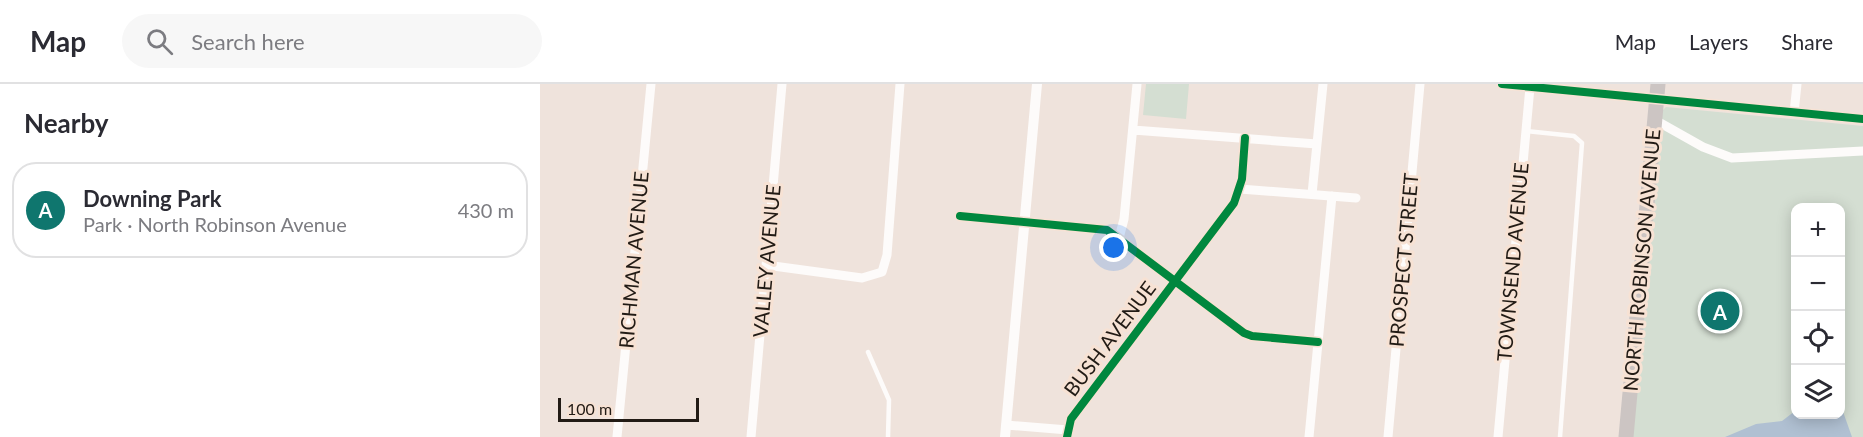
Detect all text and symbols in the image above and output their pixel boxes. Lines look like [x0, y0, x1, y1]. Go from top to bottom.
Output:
search box [122, 14, 542, 68]
text: Map [30, 24, 86, 58]
icon: search [143, 25, 176, 58]
text: Search here [191, 28, 305, 55]
text: Map [1615, 29, 1656, 54]
text: Layers [1689, 29, 1748, 54]
text: Share [1781, 29, 1833, 54]
text: Nearby [24, 107, 109, 139]
street label: NORTH ROBINSON AVENUE [1618, 128, 1664, 392]
street label: TOWNSEND AVENUE [1491, 162, 1533, 362]
street label: RICHMAN AVENUE [613, 170, 653, 349]
street label: PROSPECT STREET [1383, 172, 1423, 348]
street label: VALLEY AVENUE [747, 184, 785, 338]
text: Downing Park [83, 185, 221, 212]
text: A [39, 198, 52, 222]
text: 430 m [458, 198, 514, 222]
map controls [1791, 203, 1845, 419]
button: + [1791, 203, 1845, 257]
text: Park · North Robinson Avenue [83, 212, 347, 236]
your location [1099, 233, 1128, 262]
button: − [1791, 257, 1845, 311]
street label: BUSH AVENUE [1058, 276, 1160, 400]
pin: A [1700, 288, 1740, 334]
button: locate [1791, 311, 1845, 365]
button: layers [1791, 365, 1845, 419]
scale bar [558, 395, 699, 422]
text: 100 m [567, 399, 612, 418]

